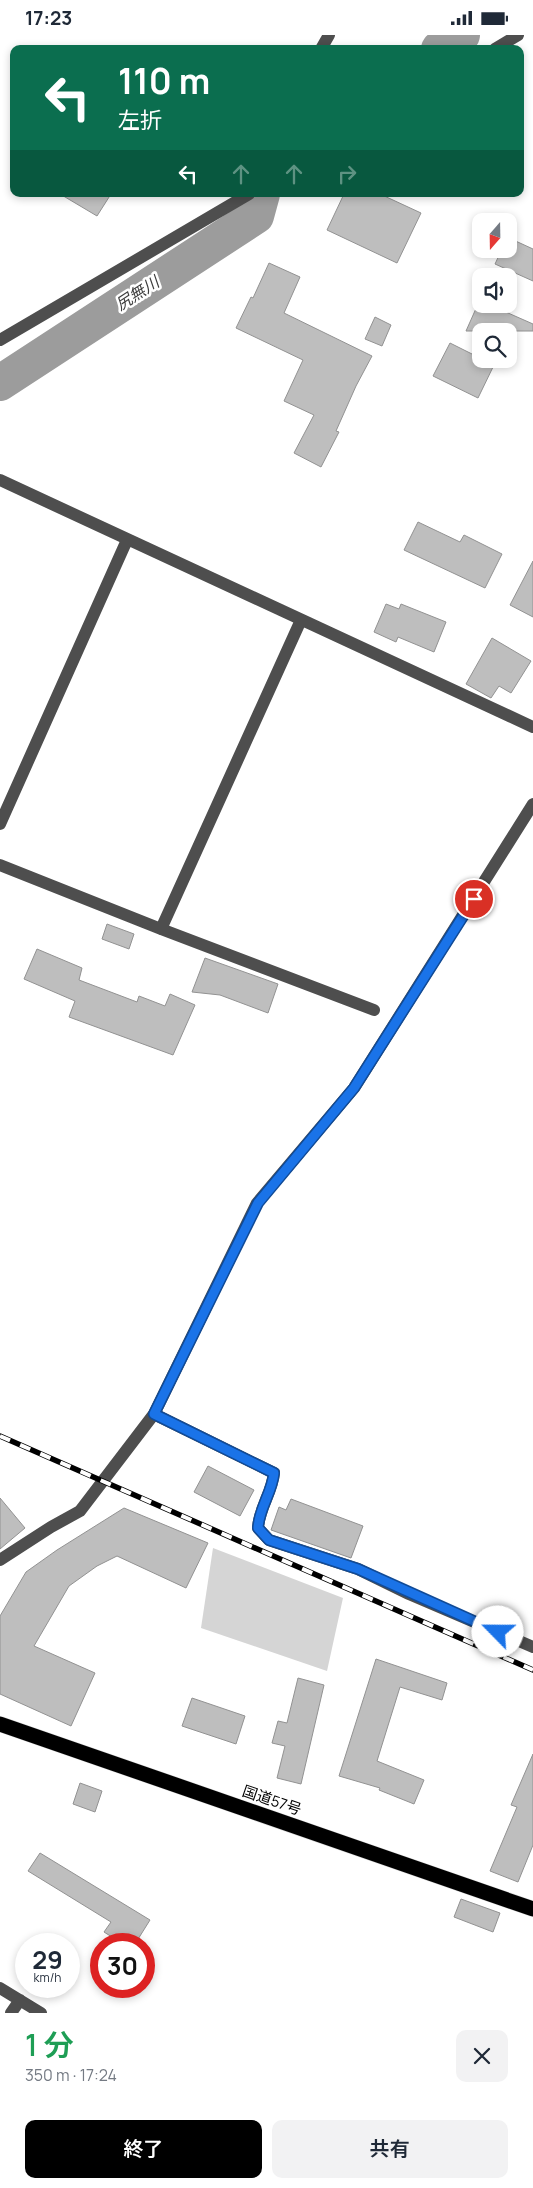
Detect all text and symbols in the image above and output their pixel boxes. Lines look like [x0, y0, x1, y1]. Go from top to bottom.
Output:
text: 17:23 [25, 5, 72, 31]
text: 110 m [118, 57, 210, 105]
icon: left [35, 65, 100, 130]
text: 左折 [118, 105, 162, 135]
icon: left [174, 160, 202, 188]
icon: ahead [227, 160, 255, 188]
icon: ahead [280, 160, 308, 188]
icon: right [333, 160, 361, 188]
north arrow [472, 213, 518, 257]
map controls [472, 213, 517, 368]
button: sound [472, 268, 517, 313]
water label: 尻無川 [111, 270, 165, 315]
button: search [472, 323, 517, 368]
pin [453, 878, 495, 920]
icon: arrive [460, 885, 488, 913]
position arrow [471, 1605, 523, 1657]
street label: 国道57号 [240, 1780, 304, 1820]
speed limit sign: 30 [90, 1933, 155, 1998]
text: 29 [32, 1942, 63, 1977]
text: km/h [34, 1969, 61, 1986]
text: 1 分 [25, 2024, 74, 2065]
button: close [456, 2030, 508, 2082]
text: 350 m · 17:24 [25, 2064, 117, 2086]
button: 終了 [25, 2120, 262, 2178]
button: 共有 [272, 2120, 508, 2178]

